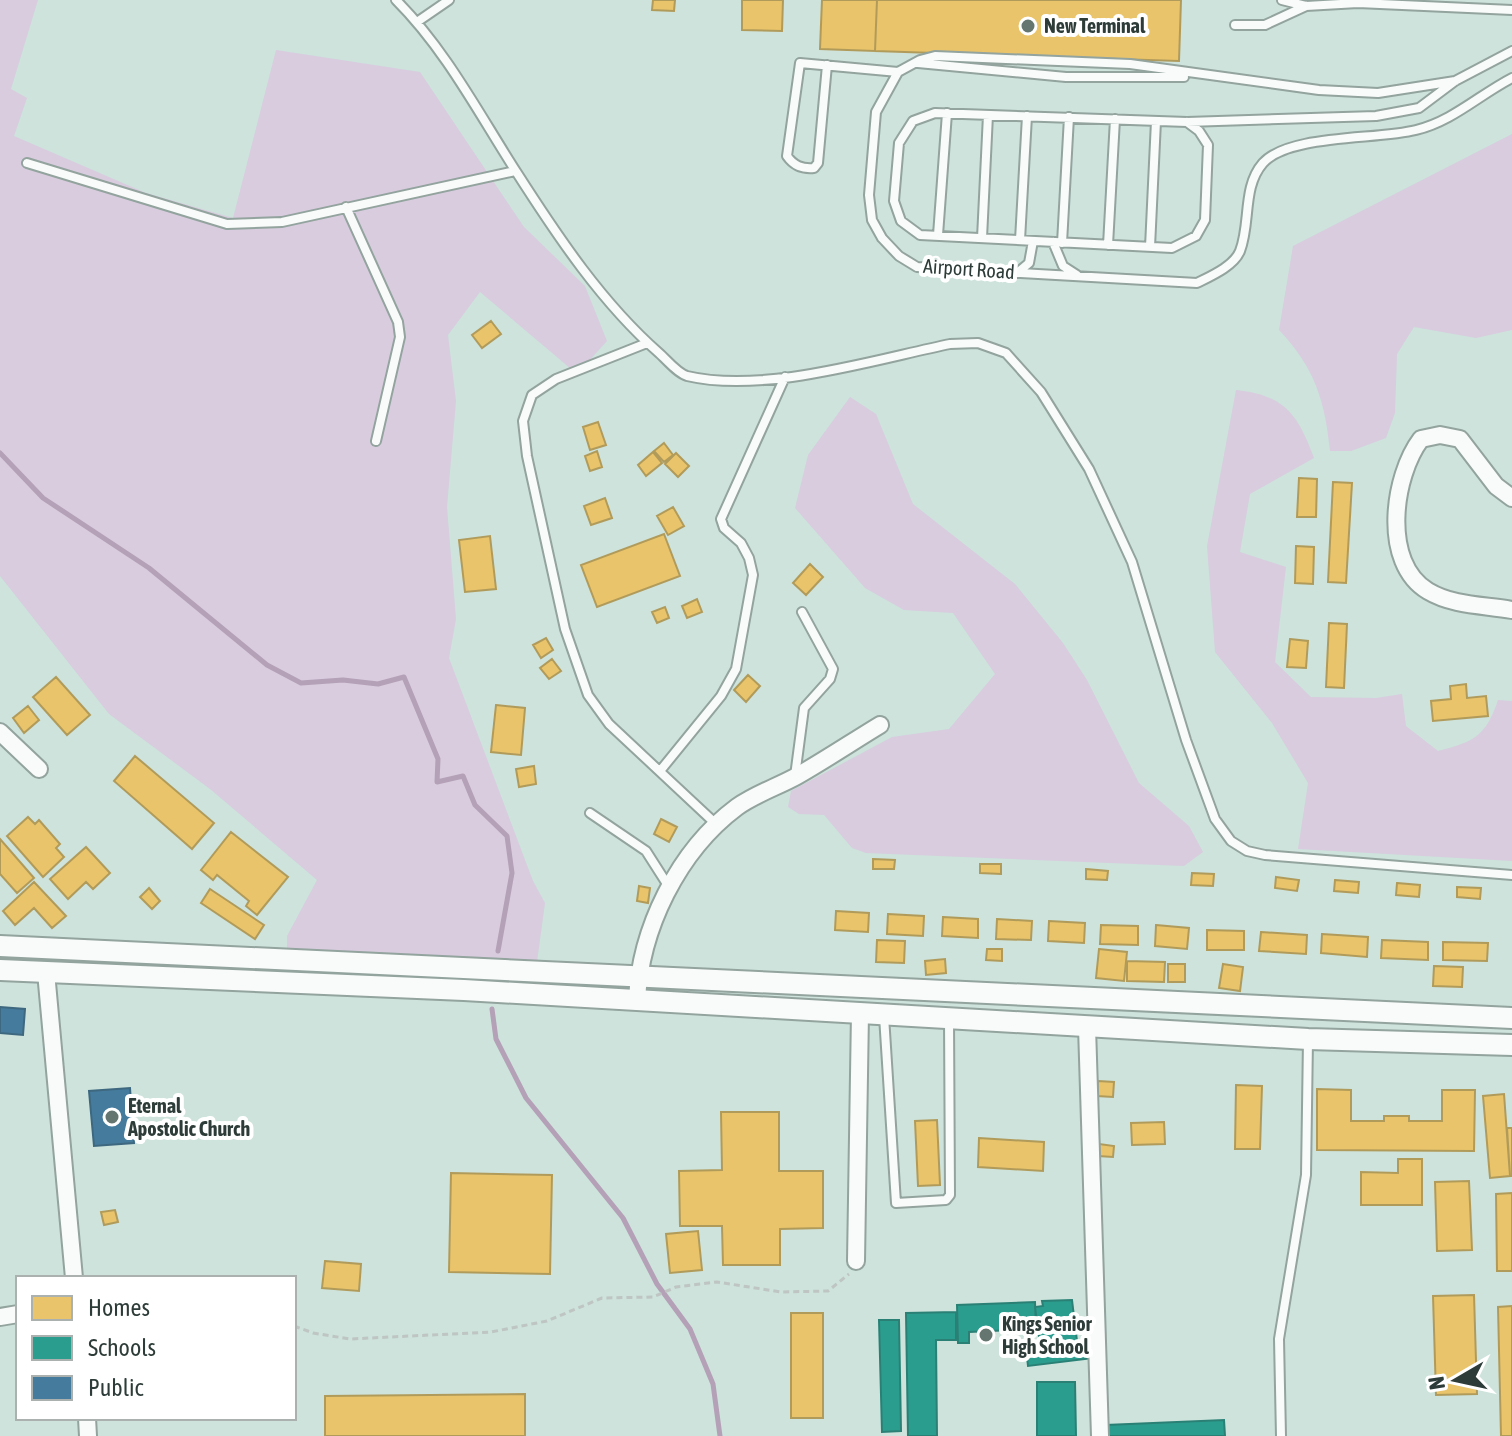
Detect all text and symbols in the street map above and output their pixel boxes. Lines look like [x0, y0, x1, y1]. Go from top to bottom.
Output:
place label: New Terminal [1044, 14, 1146, 37]
marker: New Terminal [1019, 17, 1037, 35]
street label: Airport Road [923, 254, 1016, 283]
place label: Eternal Apostolic Church [127, 1094, 250, 1140]
marker: Eternal Apostolic Church [103, 1108, 121, 1126]
legend [16, 1276, 296, 1420]
text: Homes [88, 1294, 150, 1321]
place label: Kings Senior High School [1002, 1312, 1093, 1358]
marker: Kings Senior High School [977, 1326, 995, 1344]
text: Schools [88, 1334, 156, 1361]
north arrow [1416, 1340, 1496, 1420]
text: Public [88, 1374, 144, 1401]
text: N [1422, 1375, 1450, 1392]

